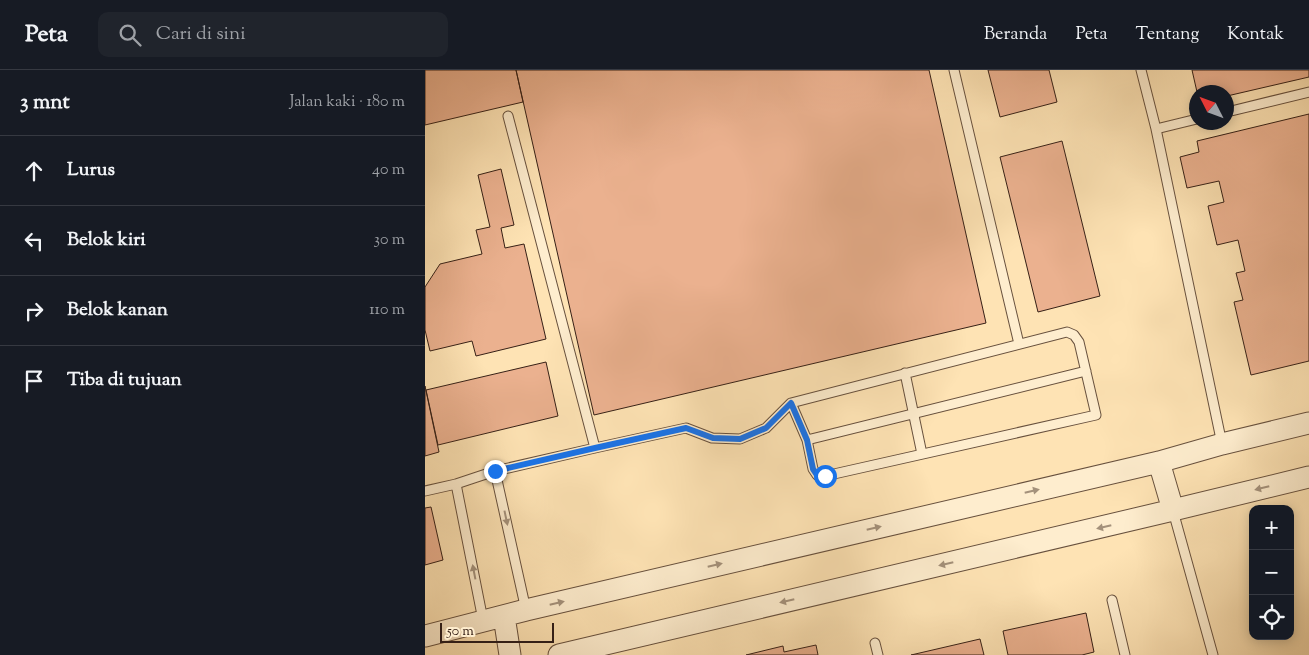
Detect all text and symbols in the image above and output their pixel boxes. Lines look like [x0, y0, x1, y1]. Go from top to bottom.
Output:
search box [98, 12, 448, 57]
text: Peta [25, 18, 68, 52]
icon: search [116, 21, 144, 49]
text: Cari di sini [156, 21, 246, 48]
text: Beranda [984, 22, 1047, 48]
text: Peta [1075, 22, 1108, 48]
text: Tentang [1136, 22, 1199, 48]
text: Kontak [1227, 22, 1284, 48]
north arrow [1189, 85, 1234, 130]
text: 3 mnt [20, 88, 70, 118]
text: Jalan kaki · 180 m [290, 91, 405, 114]
icon: ahead [20, 157, 48, 185]
text: Lurus [67, 157, 115, 184]
text: 40 m [372, 159, 405, 182]
icon: left [20, 227, 48, 255]
text: Belok kiri [67, 227, 146, 254]
text: 30 m [374, 229, 405, 252]
icon: right [20, 297, 48, 325]
text: Belok kanan [67, 297, 168, 324]
text: 110 m [369, 299, 405, 322]
icon: arrive [20, 367, 48, 395]
text: Tiba di tujuan [67, 367, 182, 394]
route end [484, 460, 507, 483]
route start [814, 465, 837, 488]
one-way arrow [1254, 485, 1269, 493]
one-way arrow [1024, 487, 1039, 495]
map controls [1249, 505, 1294, 640]
button: + [1249, 505, 1294, 550]
one-way arrow [502, 511, 510, 527]
one-way arrow [1096, 523, 1111, 531]
one-way arrow [866, 524, 881, 532]
button: − [1249, 550, 1294, 595]
one-way arrow [938, 560, 953, 568]
one-way arrow [708, 561, 723, 569]
one-way arrow [469, 564, 477, 580]
button: locate [1249, 595, 1294, 640]
one-way arrow [780, 597, 795, 605]
one-way arrow [550, 599, 565, 607]
scale bar [440, 620, 554, 643]
text: 50 m [447, 622, 474, 642]

